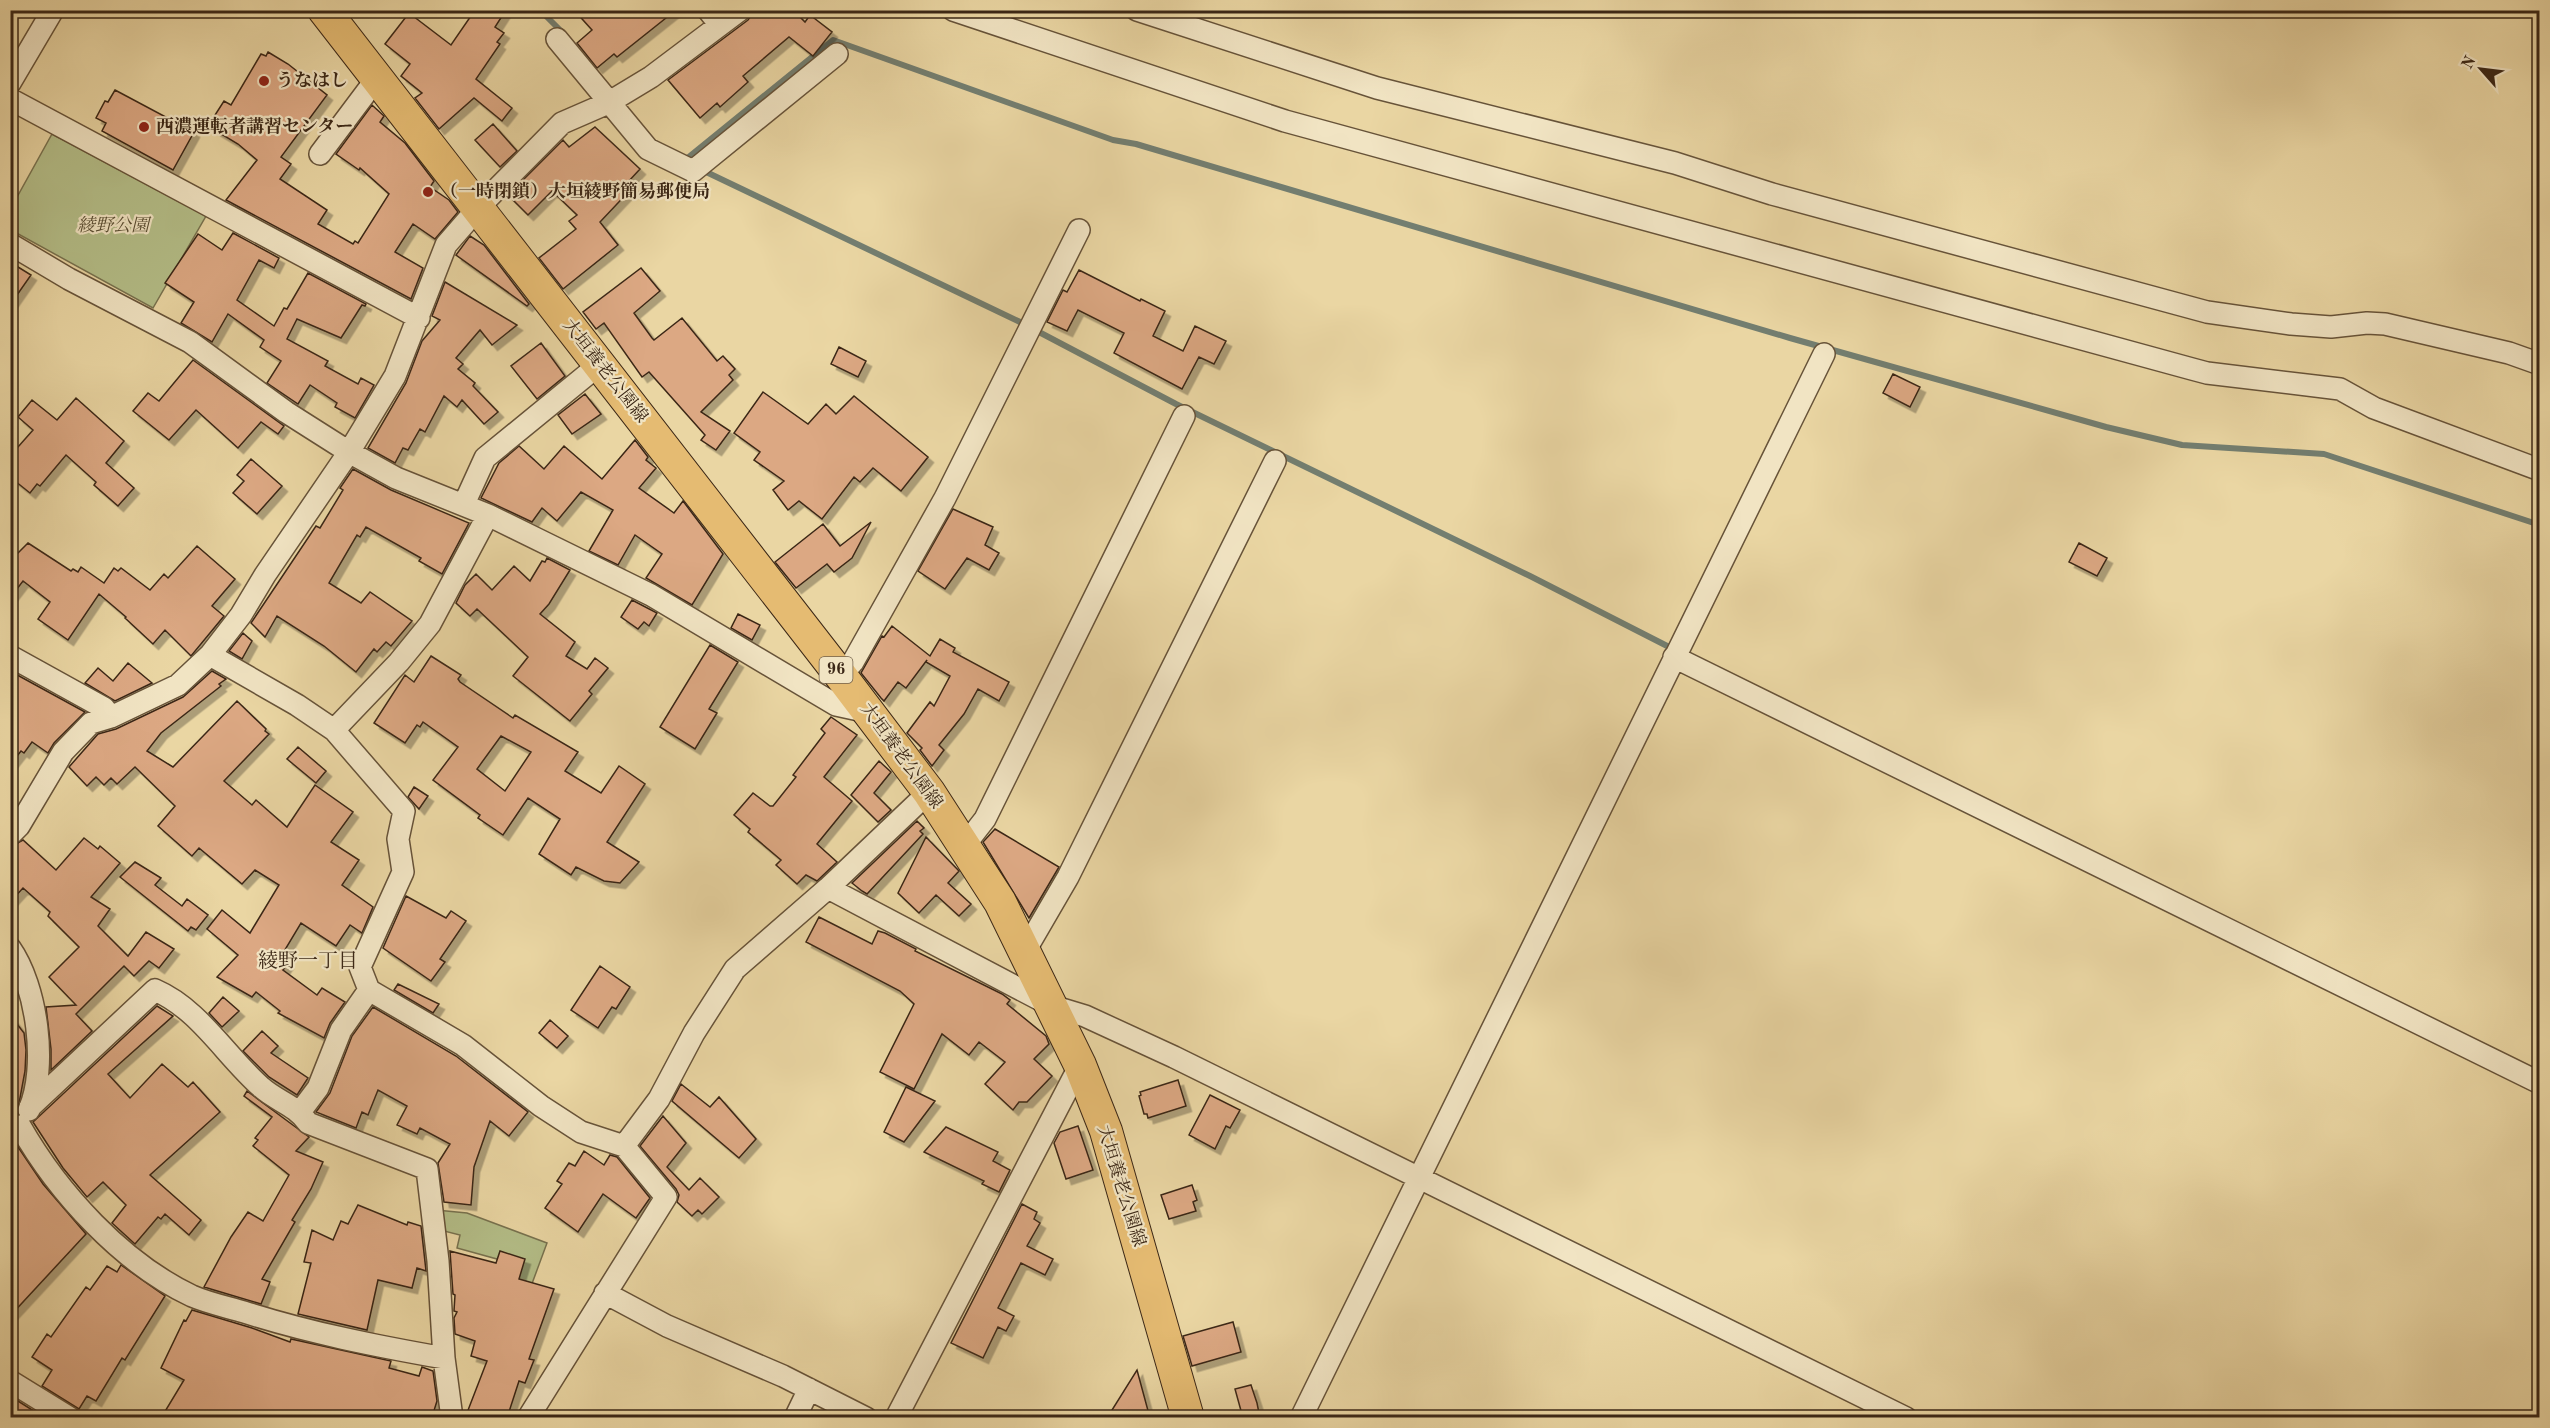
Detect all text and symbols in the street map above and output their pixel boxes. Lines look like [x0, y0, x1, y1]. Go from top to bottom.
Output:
north arrow [2451, 39, 2511, 99]
text: N [2460, 53, 2480, 72]
place label: うなはし [276, 71, 348, 90]
marker: うなはし [257, 74, 271, 88]
place label: 西濃運転者講習センター [156, 116, 353, 136]
marker: 西濃運転者講習センター [137, 120, 151, 134]
place label: （一時閉鎖）大垣綾野簡易郵便局 [440, 181, 710, 201]
marker: （一時閉鎖）大垣綾野簡易郵便局 [421, 185, 435, 199]
park label: 綾野公園 [77, 215, 152, 235]
street label: 大垣養老公園線 [559, 315, 652, 426]
road number: 96 [820, 657, 852, 683]
street label: 大垣養老公園線 [857, 699, 947, 812]
district label: 綾野一丁目 [258, 950, 358, 972]
street label: 大垣養老公園線 [1094, 1123, 1150, 1249]

